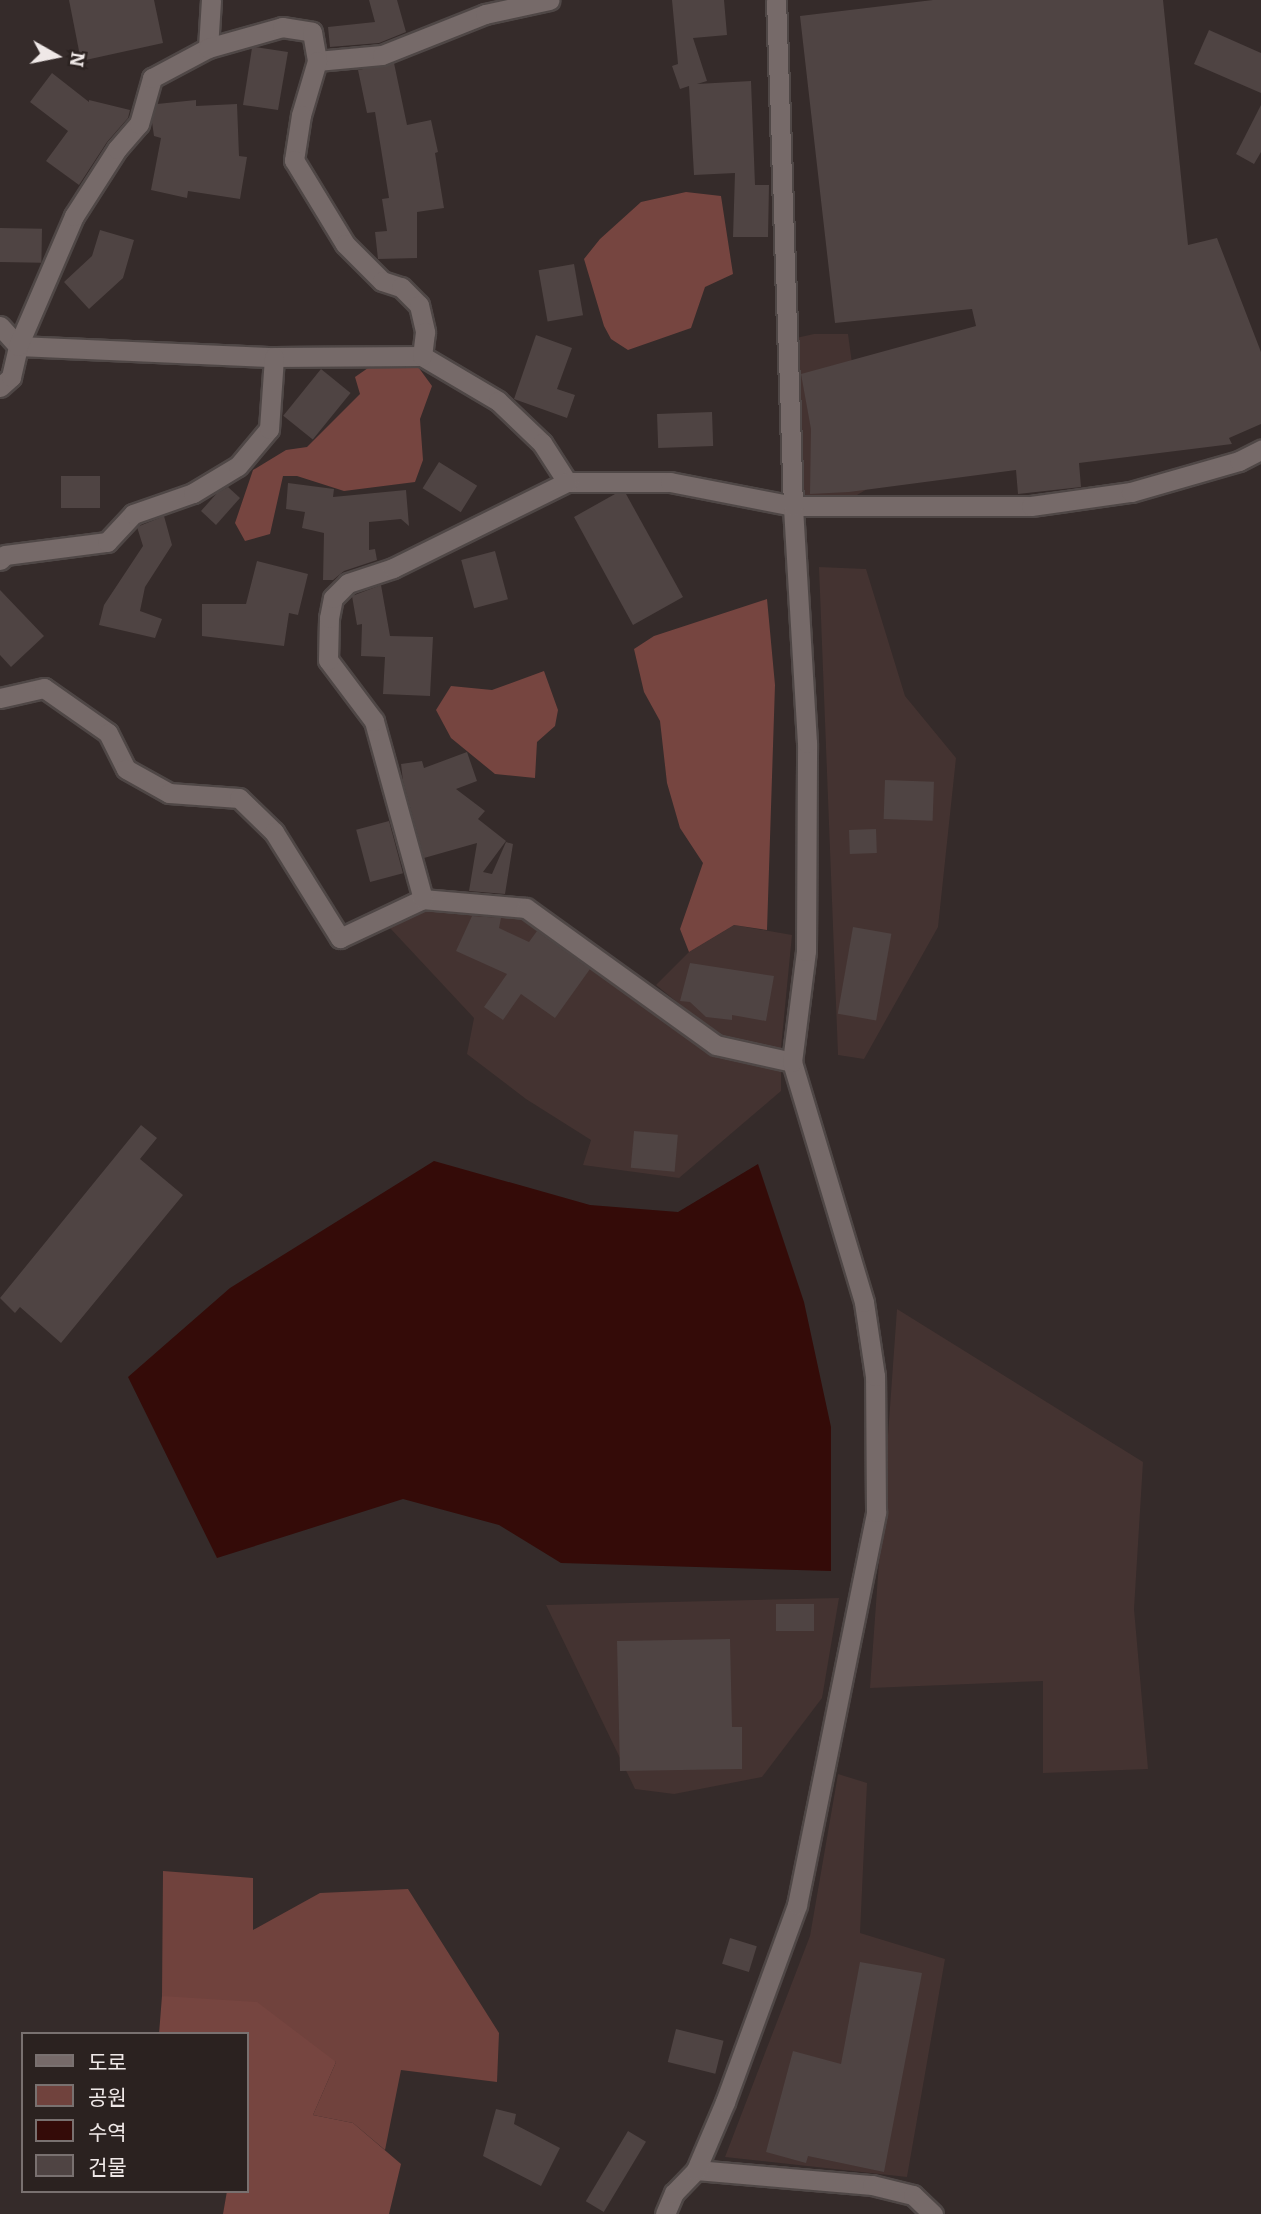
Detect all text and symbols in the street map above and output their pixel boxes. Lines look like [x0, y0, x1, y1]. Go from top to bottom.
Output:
north arrow [21, 21, 91, 91]
text: N [65, 50, 90, 68]
legend [21, 2032, 248, 2193]
text: 도로 [88, 2050, 127, 2076]
text: 공원 [88, 2085, 127, 2111]
text: 수역 [88, 2120, 127, 2146]
text: 건물 [88, 2155, 127, 2181]

